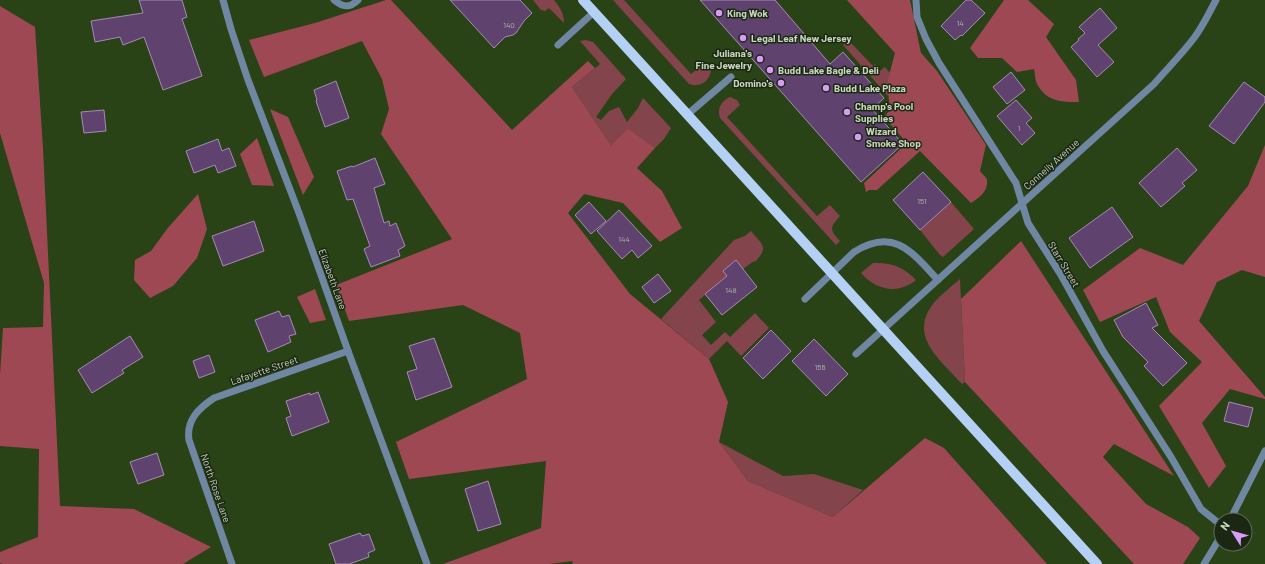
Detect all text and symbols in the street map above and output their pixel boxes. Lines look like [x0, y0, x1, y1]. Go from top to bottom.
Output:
place label: King Wok [727, 7, 769, 19]
marker: King Wok [714, 8, 724, 18]
house number: 14 [956, 18, 964, 28]
house number: 140 [503, 20, 515, 30]
place label: Legal Leaf New Jersey [751, 32, 852, 44]
marker: Legal Leaf New Jersey [738, 33, 748, 43]
place label: Juliana's Fine Jewelry [696, 47, 752, 71]
marker: Juliana's Fine Jewelry [755, 54, 765, 64]
place label: Budd Lake Bagle & Deli [778, 64, 879, 76]
marker: Budd Lake Bagle & Deli [765, 65, 775, 75]
place label: Domino's [733, 77, 773, 89]
marker: Domino's [776, 78, 786, 88]
place label: Budd Lake Plaza [834, 82, 906, 94]
marker: Budd Lake Plaza [821, 83, 831, 93]
place label: Champ's Pool Supplies [855, 100, 913, 124]
marker: Champ's Pool Supplies [842, 107, 852, 117]
house number: 1 [1018, 123, 1021, 133]
place label: Wizard Smoke Shop [866, 125, 921, 149]
marker: Wizard Smoke Shop [853, 132, 863, 142]
street label: Connelly Avenue [1021, 136, 1081, 192]
house number: 151 [917, 196, 927, 206]
house number: 144 [618, 234, 630, 244]
street label: Starr Street [1046, 239, 1083, 289]
street label: Elizabeth Lane [316, 247, 350, 311]
house number: 148 [725, 285, 737, 295]
street label: Lafayette Street [229, 353, 300, 387]
house number: 156 [814, 362, 826, 372]
street label: North Rose Lane [199, 452, 233, 524]
north arrow [1213, 512, 1253, 552]
text: N [1217, 519, 1232, 533]

